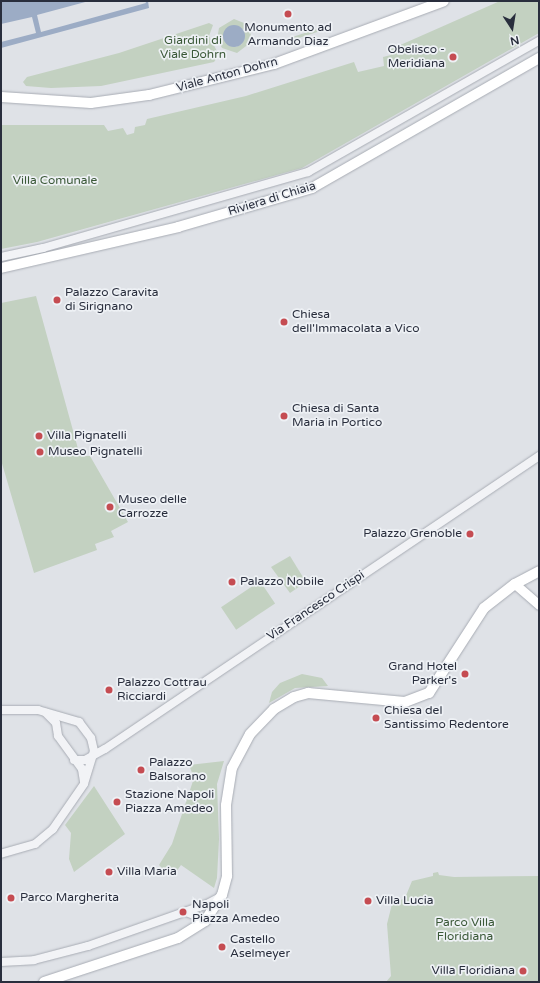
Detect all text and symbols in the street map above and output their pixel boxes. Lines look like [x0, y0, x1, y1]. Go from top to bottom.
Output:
north arrow [492, 8, 532, 48]
marker: Monumento ad Armando Diaz [283, 9, 293, 19]
place label: Monumento ad Armando Diaz [244, 21, 332, 49]
text: N [509, 33, 520, 48]
park label: Giardini di Viale Dohrn [160, 34, 226, 62]
place label: Obelisco - Meridiana [388, 43, 445, 71]
marker: Obelisco - Meridiana [448, 52, 458, 62]
street label: Viale Anton Dohrn [175, 55, 279, 95]
park label: Villa Comunale [13, 174, 97, 188]
street label: Riviera di Chiaia [226, 179, 318, 219]
place label: Palazzo Caravita di Sirignano [65, 286, 159, 314]
marker: Palazzo Caravita di Sirignano [52, 295, 62, 305]
place label: Chiesa dell'Immacolata a Vico [292, 308, 419, 336]
marker: Chiesa dell'Immacolata a Vico [279, 317, 289, 327]
place label: Chiesa di Santa Maria in Portico [292, 402, 382, 430]
marker: Chiesa di Santa Maria in Portico [279, 411, 289, 421]
place label: Villa Pignatelli [47, 429, 127, 443]
marker: Villa Pignatelli [34, 431, 44, 441]
place label: Museo Pignatelli [48, 445, 142, 459]
marker: Museo Pignatelli [35, 447, 45, 457]
place label: Museo delle Carrozze [118, 493, 187, 521]
marker: Museo delle Carrozze [105, 502, 115, 512]
place label: Palazzo Grenoble [363, 527, 462, 541]
marker: Palazzo Grenoble [465, 529, 475, 539]
street label: Via Francesco Crispi [265, 568, 367, 644]
place label: Palazzo Nobile [240, 575, 324, 589]
marker: Palazzo Nobile [227, 577, 237, 587]
place label: Grand Hotel Parker's [388, 660, 457, 688]
marker: Grand Hotel Parker's [460, 669, 470, 679]
place label: Palazzo Cottrau Ricciardi [117, 676, 207, 704]
marker: Palazzo Cottrau Ricciardi [104, 685, 114, 695]
place label: Chiesa del Santissimo Redentore [384, 704, 509, 732]
marker: Chiesa del Santissimo Redentore [371, 713, 381, 723]
place label: Palazzo Balsorano [149, 756, 206, 784]
marker: Palazzo Balsorano [136, 765, 146, 775]
place label: Stazione Napoli Piazza Amedeo [125, 788, 214, 816]
marker: Stazione Napoli Piazza Amedeo [112, 797, 122, 807]
place label: Villa Maria [117, 865, 177, 879]
marker: Villa Maria [104, 867, 114, 877]
place label: Parco Margherita [20, 891, 119, 905]
marker: Parco Margherita [5, 892, 17, 904]
place label: Villa Lucia [376, 894, 433, 908]
marker: Villa Lucia [363, 896, 373, 906]
place label: Napoli Piazza Amedeo [192, 898, 280, 926]
marker: Napoli Piazza Amedeo [177, 906, 189, 918]
park label: Parco Villa Floridiana [435, 916, 495, 944]
place label: Castello Aselmeyer [230, 933, 290, 961]
marker: Castello Aselmeyer [217, 942, 227, 952]
place label: Villa Floridiana [432, 964, 515, 978]
marker: Villa Floridiana [518, 966, 528, 976]

